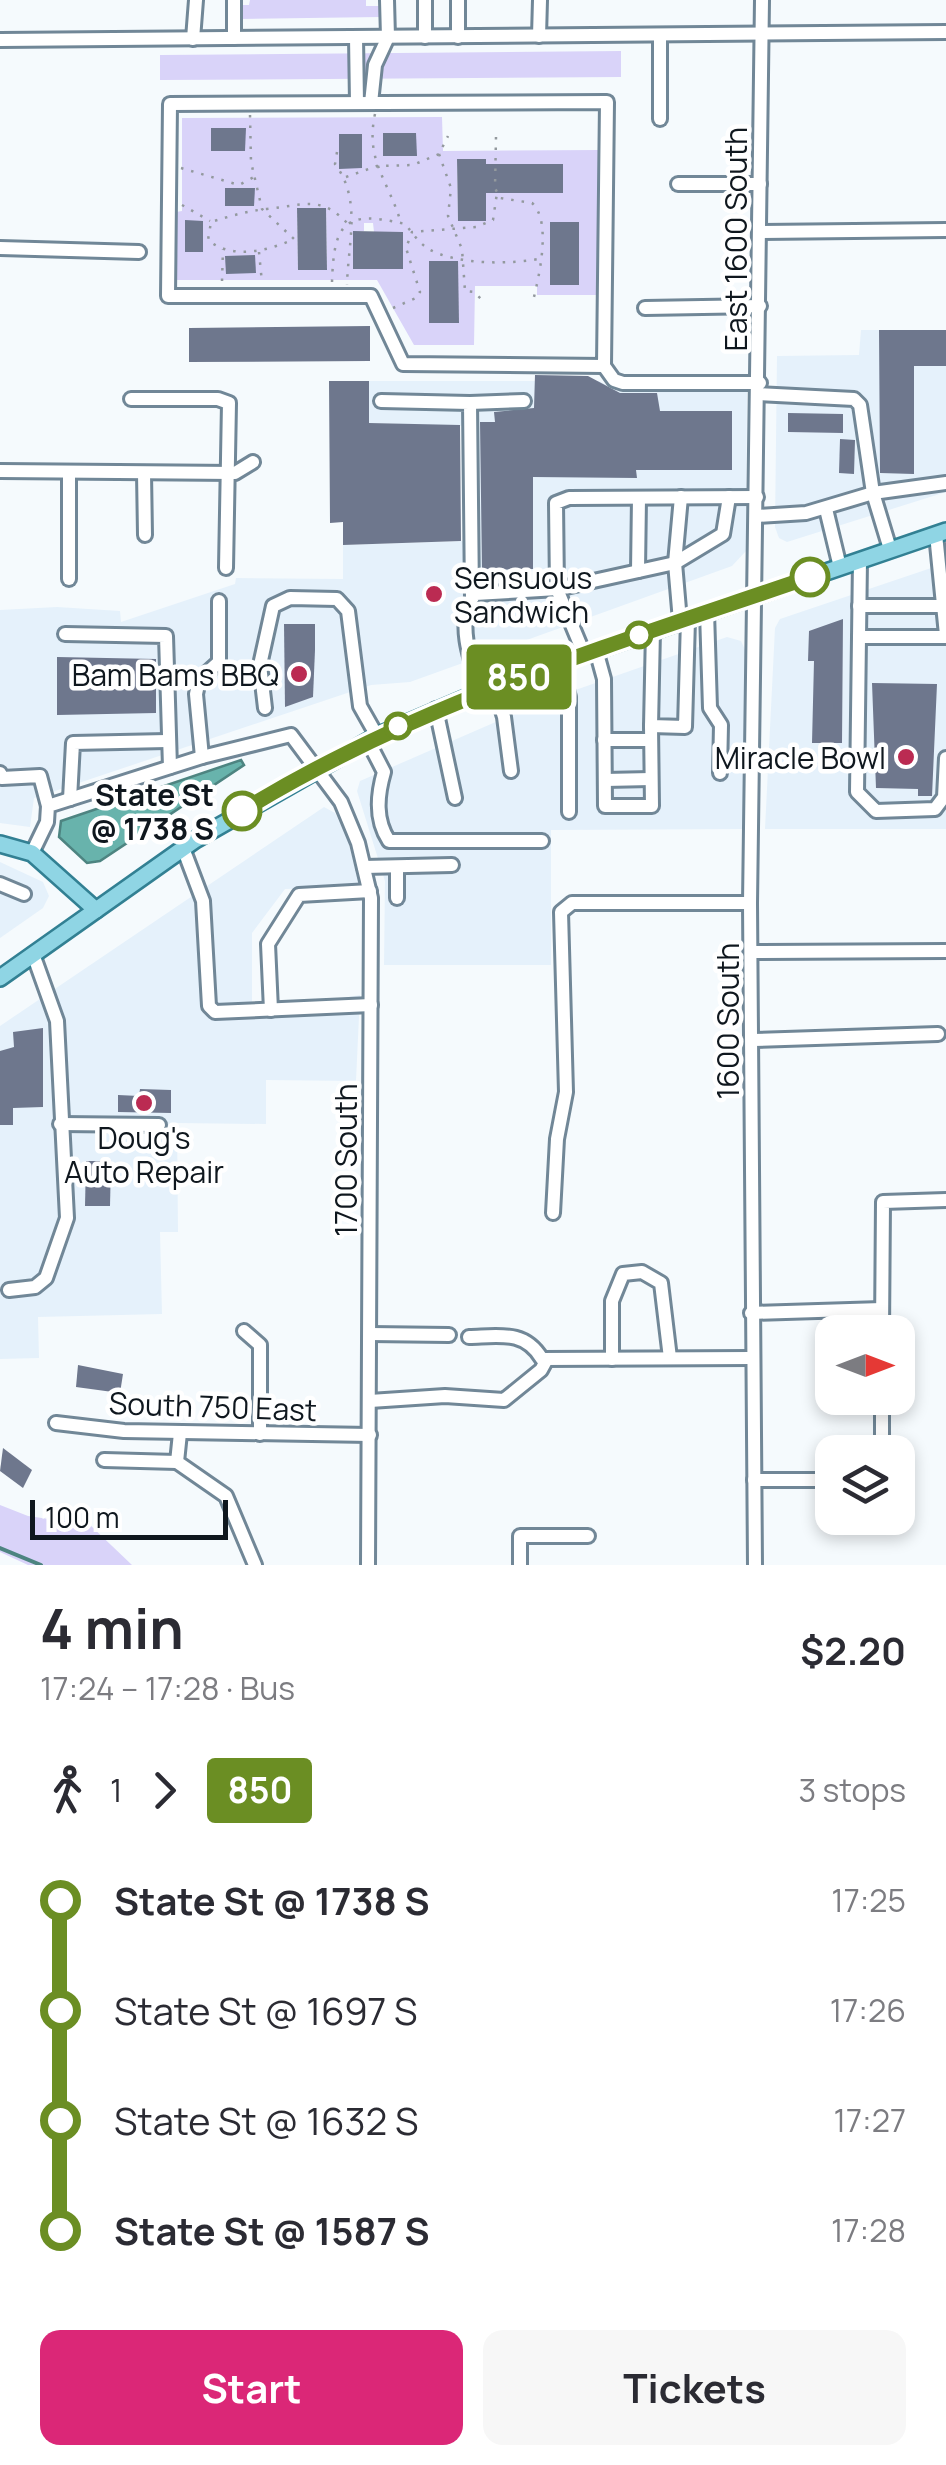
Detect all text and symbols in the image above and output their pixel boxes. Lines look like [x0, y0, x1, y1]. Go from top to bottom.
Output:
street label: East 1600 South [715, 127, 756, 351]
place label: Sensuous Sandwich [454, 557, 592, 632]
unlabelled marker [791, 558, 829, 596]
marker: Sensuous Sandwich [423, 583, 445, 605]
unlabelled marker [626, 622, 652, 648]
line badge: 850 [462, 644, 576, 710]
text: 850 [487, 653, 551, 701]
place label: Bam Bams BBQ [72, 654, 279, 695]
marker: Bam Bams BBQ [288, 663, 310, 685]
unlabelled marker [385, 713, 411, 739]
place label: Miracle Bowl [715, 737, 886, 778]
marker: Miracle Bowl [895, 746, 917, 768]
place label: State St @ 1738 S [90, 774, 214, 849]
marker: State St @ 1738 S [223, 792, 261, 830]
street label: 1600 South [707, 943, 748, 1099]
street label: 1700 South [325, 1083, 366, 1237]
marker: Doug's Auto Repair [133, 1092, 155, 1114]
place label: Doug's Auto Repair [64, 1117, 224, 1192]
north arrow [815, 1315, 915, 1415]
map controls [815, 1315, 915, 1535]
street label: South 750 East [108, 1382, 318, 1430]
button: layers [815, 1435, 915, 1535]
scale bar [30, 1495, 228, 1540]
text: 100 m [45, 1498, 119, 1536]
text: 4 min [40, 1590, 184, 1666]
text: $2.20 [800, 1624, 906, 1676]
text: 17:24 – 17:28 · Bus [40, 1666, 295, 1710]
icon: walk [40, 1763, 95, 1818]
icon: forward [137, 1763, 192, 1818]
text: 850 [227, 1766, 292, 1814]
text: 1 [110, 1768, 122, 1812]
text: 3 stops [798, 1768, 906, 1812]
text: State St @ 1738 S [114, 1874, 429, 1926]
text: 17:25 [831, 1878, 906, 1922]
text: State St @ 1697 S [114, 1984, 417, 2036]
text: 17:26 [830, 1988, 906, 2032]
text: State St @ 1632 S [114, 2094, 418, 2146]
text: 17:27 [834, 2098, 906, 2142]
text: State St @ 1587 S [114, 2204, 430, 2256]
text: 17:28 [831, 2208, 906, 2252]
button: Start [40, 2330, 463, 2445]
button: Tickets [483, 2330, 906, 2445]

